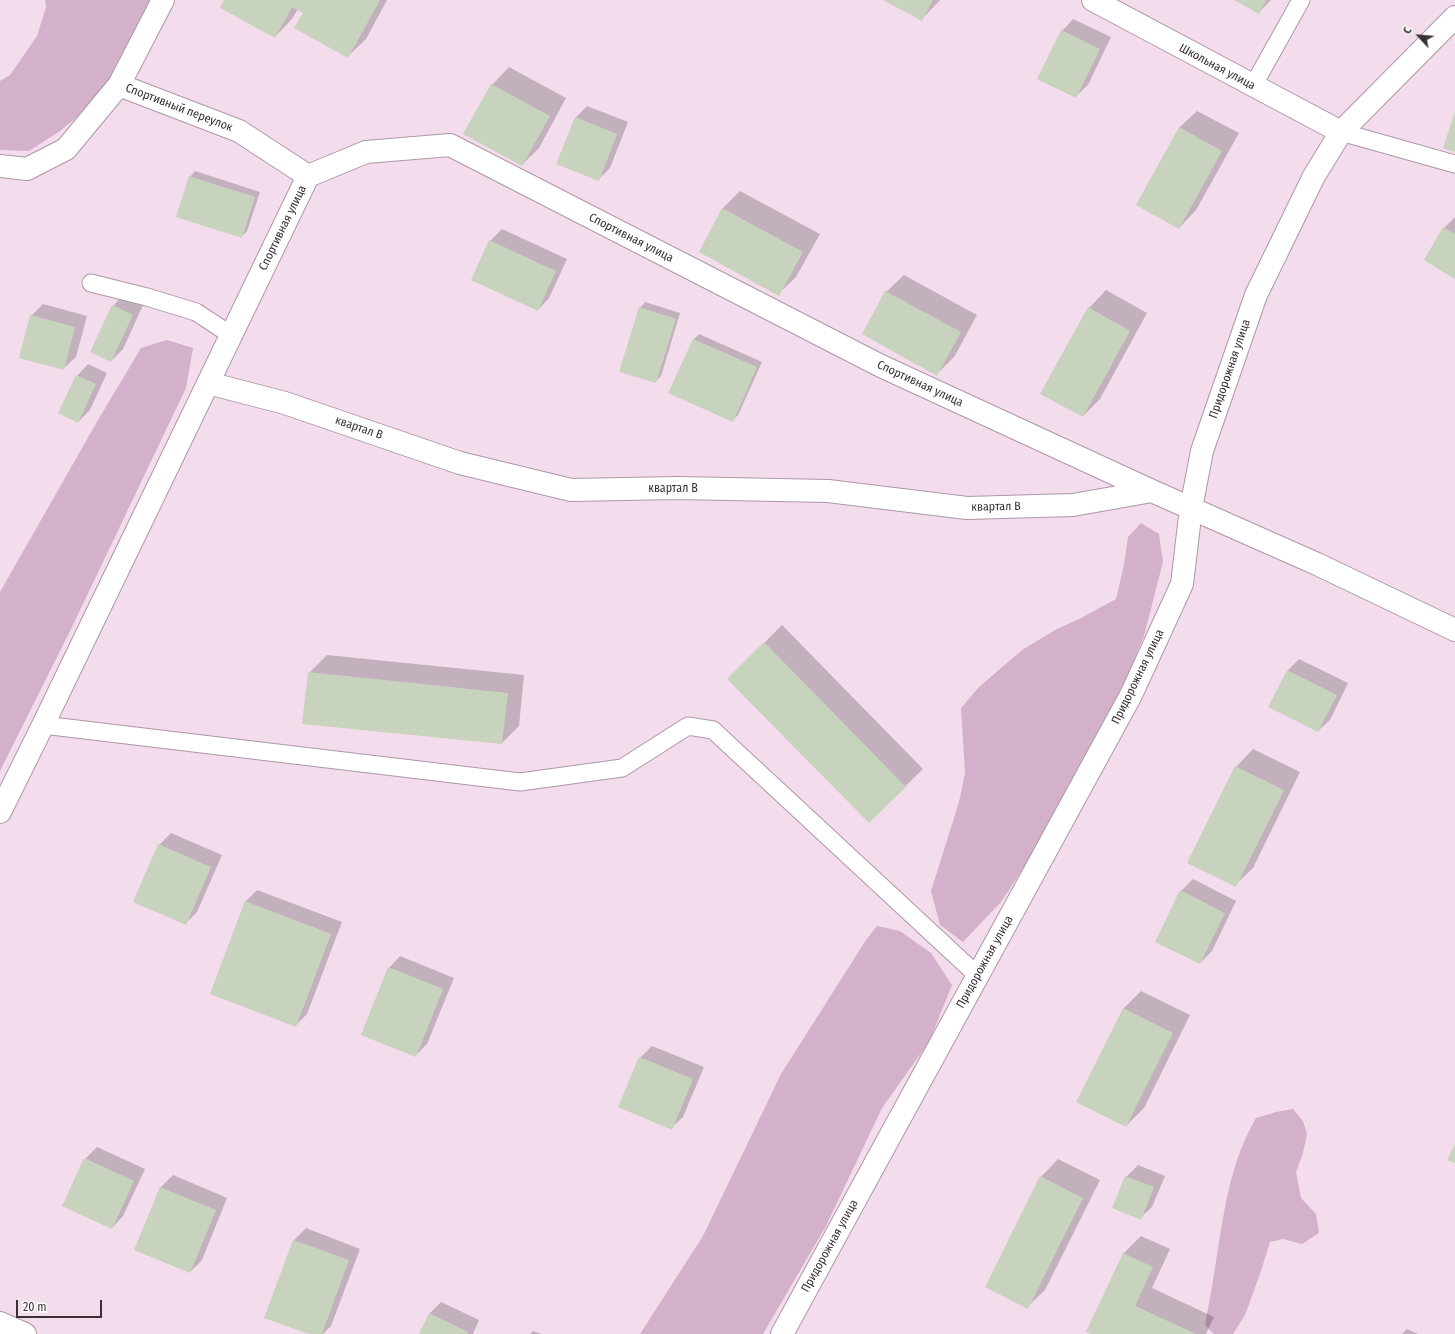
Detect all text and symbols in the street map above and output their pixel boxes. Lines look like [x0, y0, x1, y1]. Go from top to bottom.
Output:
north arrow [1399, 16, 1439, 56]
text: С [1401, 25, 1415, 36]
street label: Школьная улица [1176, 41, 1258, 93]
street label: Спортивный переулок [123, 81, 235, 135]
street label: Спортивная улица [256, 183, 310, 273]
street label: Спортивная улица [586, 210, 676, 266]
street label: Придорожная улица [1206, 318, 1254, 420]
street label: Спортивная улица [875, 358, 965, 410]
street label: квартал В [333, 413, 385, 443]
street label: квартал В [648, 482, 698, 496]
street label: квартал В [971, 499, 1021, 515]
street label: Придорожная улица [1109, 627, 1167, 727]
street label: Придорожная улица [954, 913, 1016, 1011]
street label: Придорожная улица [799, 1197, 861, 1295]
scale bar [18, 1292, 104, 1318]
text: 20 m [23, 1300, 47, 1314]

